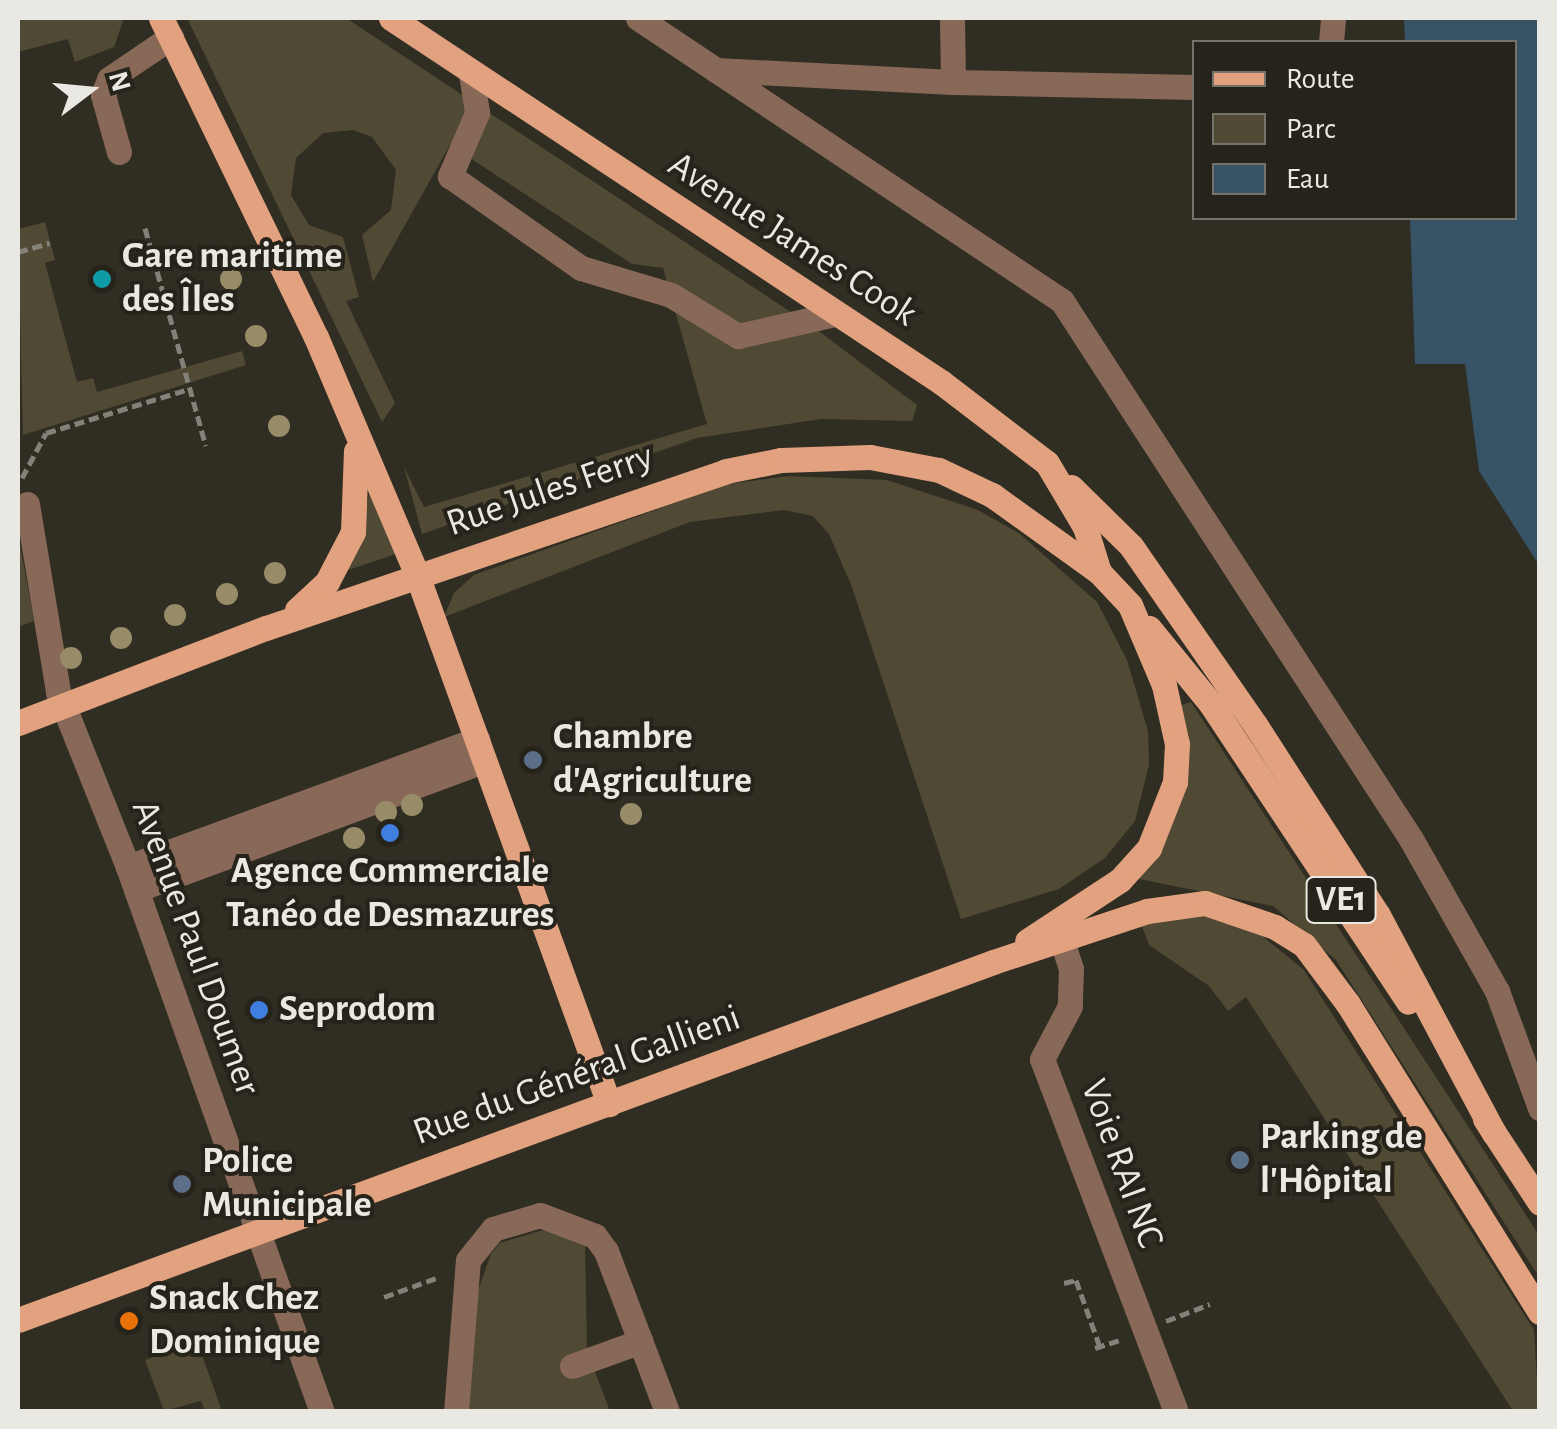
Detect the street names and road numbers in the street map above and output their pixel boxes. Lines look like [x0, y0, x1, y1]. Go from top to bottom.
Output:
street label: Avenue James Cook [659, 143, 925, 337]
street label: Rue Jules Ferry [441, 434, 659, 548]
street label: Avenue Paul Doumer [120, 794, 270, 1102]
road number: VE1 [1304, 870, 1378, 930]
street label: Rue du Général Gallieni [407, 996, 747, 1156]
street label: Voie RAI NC [1069, 1074, 1173, 1254]

